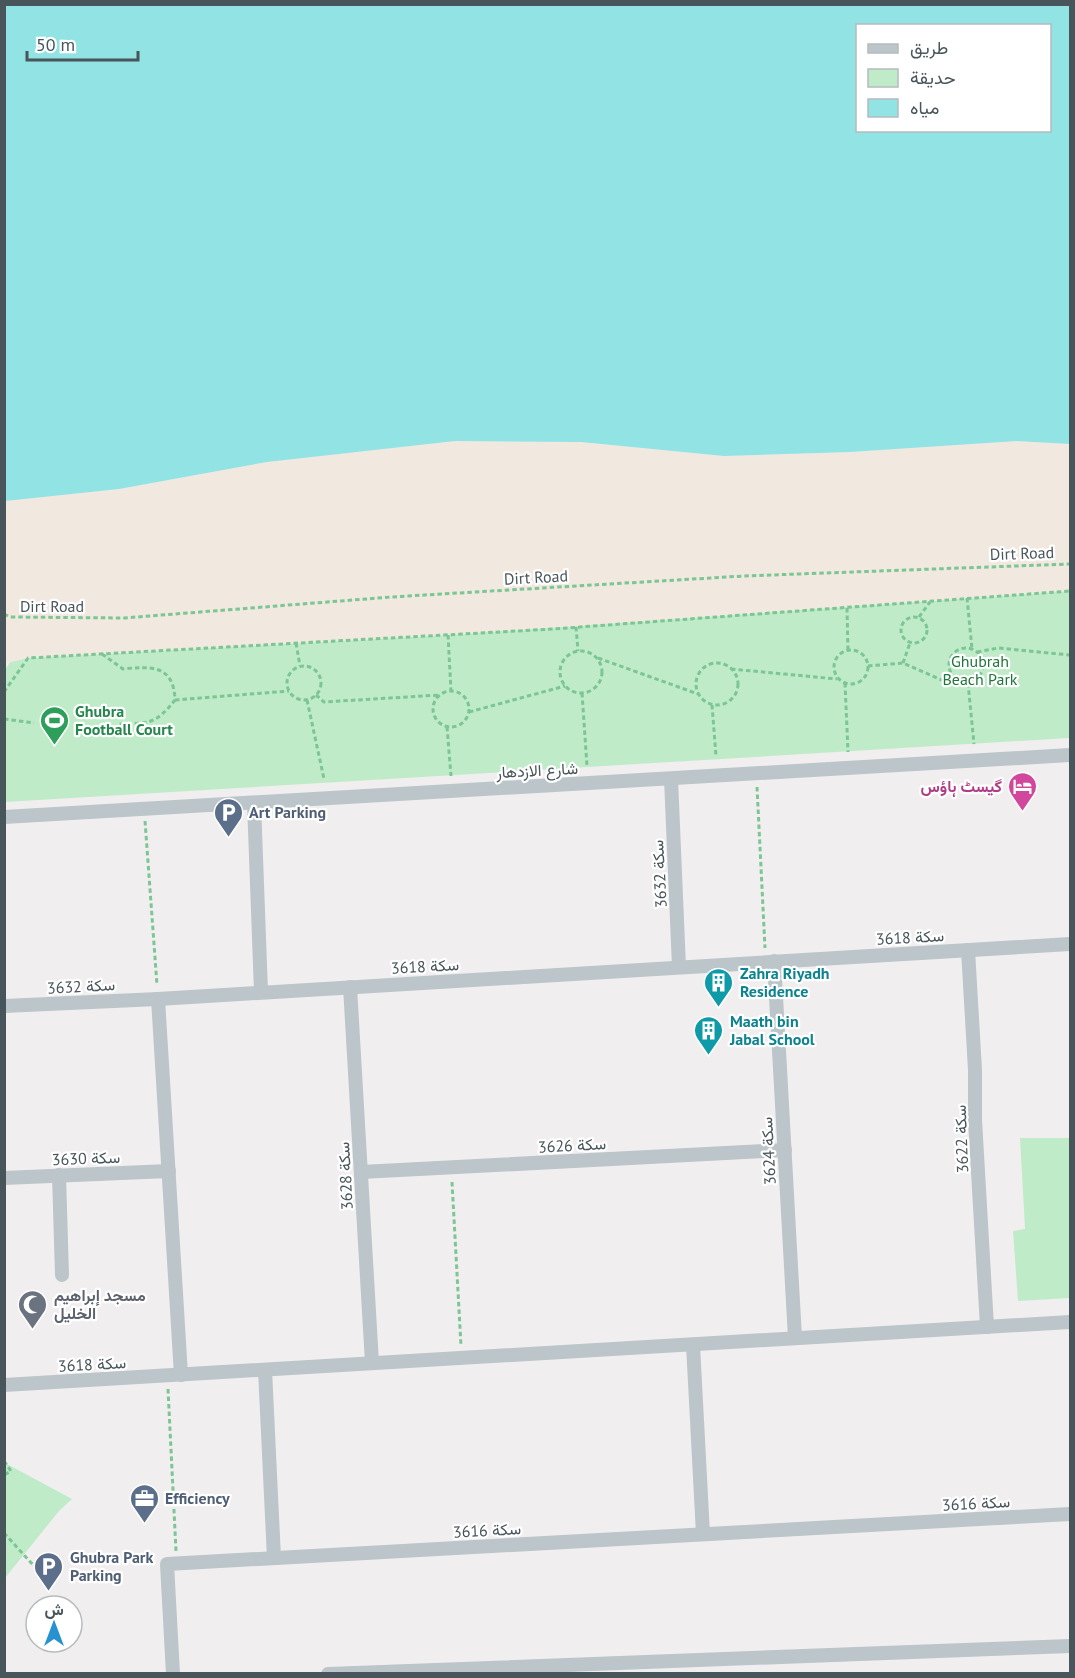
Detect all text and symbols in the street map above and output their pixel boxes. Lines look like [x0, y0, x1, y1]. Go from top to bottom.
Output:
scale bar [27, 24, 138, 62]
legend [856, 24, 1051, 132]
text: 50 m [36, 33, 75, 56]
text: طريق [910, 36, 948, 59]
text: حديقة [910, 66, 956, 89]
text: مياه [910, 96, 939, 119]
street label: Dirt Road [990, 542, 1054, 564]
street label: Dirt Road [503, 565, 569, 589]
street label: Dirt Road [20, 596, 84, 616]
park label: Ghubrah Beach Park [942, 651, 1018, 689]
place label: Ghubra Football Court [75, 701, 173, 739]
sports icon: Ghubra Football Court [38, 704, 70, 746]
street label: شارع الازدهار [495, 758, 579, 784]
hotel icon: گیسٹ ہاؤس [1007, 770, 1039, 812]
place label: گیسٹ ہاؤس [921, 776, 1002, 797]
parking icon: Art Parking [212, 796, 244, 838]
place label: Art Parking [249, 802, 326, 822]
street label: سكة 3632 [647, 839, 671, 909]
street label: سكة 3618 [875, 925, 945, 949]
street label: سكة 3618 [390, 954, 460, 978]
place label: Zahra Riyadh Residence [740, 963, 830, 1001]
building icon: Zahra Riyadh Residence [703, 966, 735, 1008]
street label: سكة 3632 [46, 974, 116, 998]
place label: Maath bin Jabal School [729, 1011, 815, 1049]
building icon: Maath bin Jabal School [693, 1014, 725, 1056]
street label: سكة 3622 [950, 1105, 972, 1173]
street label: سكة 3624 [756, 1116, 780, 1186]
street label: سكة 3626 [537, 1133, 607, 1157]
street label: سكة 3628 [333, 1141, 357, 1211]
street label: سكة 3630 [52, 1147, 120, 1169]
place label: مسجد إبراهيم الخليل [54, 1285, 146, 1323]
mosque icon: مسجد إبراهيم الخليل [17, 1288, 49, 1330]
street label: سكة 3618 [57, 1352, 127, 1376]
office icon: Efficiency [128, 1482, 160, 1524]
place label: Efficiency [165, 1488, 230, 1508]
street label: سكة 3616 [941, 1491, 1011, 1515]
street label: سكة 3616 [452, 1518, 522, 1542]
place label: Ghubra Park Parking [70, 1547, 153, 1585]
parking icon: Ghubra Park Parking [33, 1550, 65, 1592]
north arrow [24, 1594, 84, 1654]
text: ش [44, 1599, 64, 1619]

